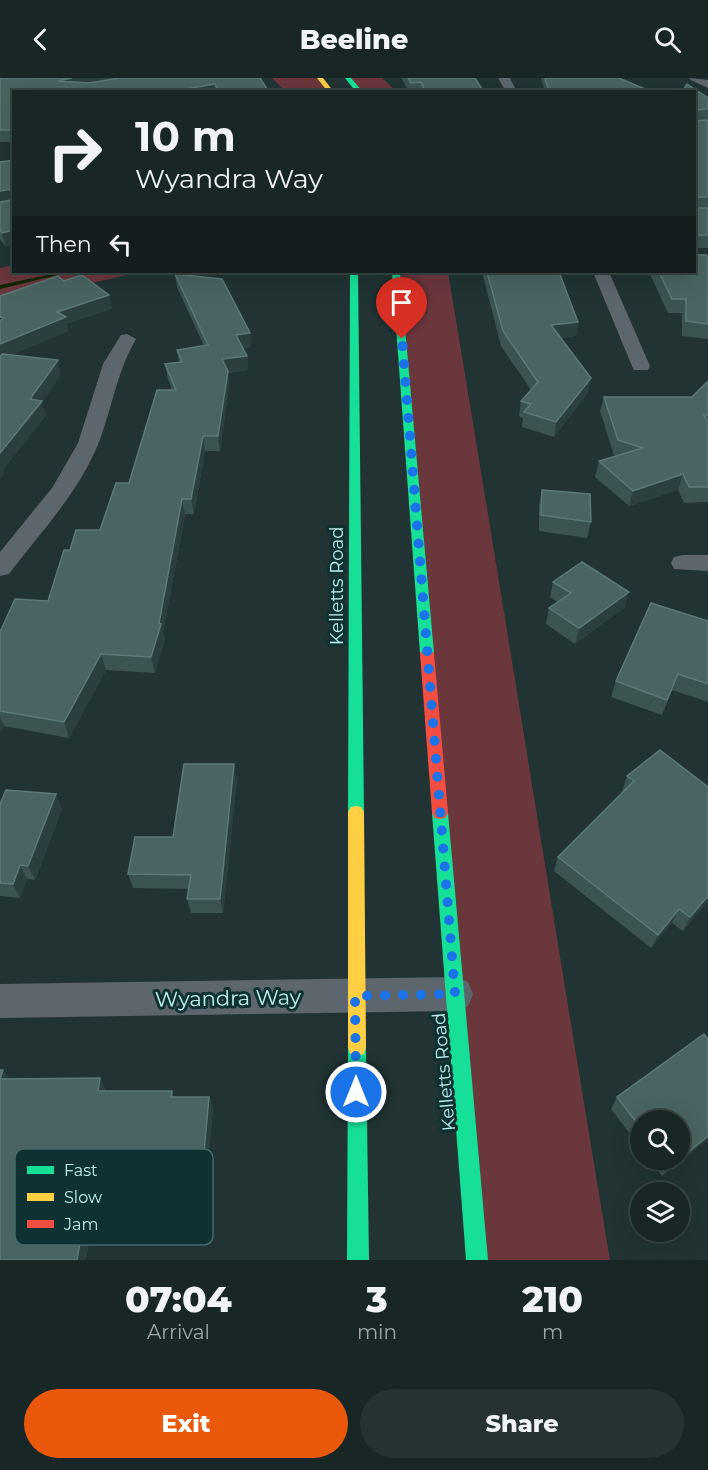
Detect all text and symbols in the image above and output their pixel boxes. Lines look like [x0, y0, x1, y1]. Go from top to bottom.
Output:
icon: back [24, 23, 57, 56]
text: Beeline [300, 23, 408, 56]
icon: search [651, 23, 684, 56]
text: 10 m [135, 110, 236, 162]
icon: right [36, 114, 114, 192]
text: Wyandra Way [135, 162, 323, 195]
icon: left [104, 228, 137, 261]
text: Then [36, 231, 92, 258]
pin [376, 277, 427, 339]
icon: arrive [385, 286, 418, 319]
street label: Kelletts Road [326, 527, 348, 645]
street label: Wyandra Way [155, 984, 302, 1012]
street label: Kelletts Road [428, 1012, 460, 1132]
position arrow [324, 1060, 388, 1124]
map controls [630, 1110, 690, 1242]
button: search [630, 1110, 690, 1170]
legend [15, 1149, 213, 1245]
text: Fast [64, 1161, 98, 1180]
button: layers [630, 1182, 690, 1242]
text: Slow [64, 1188, 102, 1207]
text: Jam [63, 1215, 98, 1234]
text: 07:04 [125, 1277, 232, 1321]
text: 3 [366, 1277, 388, 1321]
text: 210 [522, 1277, 583, 1321]
text: Arrival [147, 1320, 210, 1344]
text: min [357, 1320, 397, 1344]
text: m [542, 1320, 563, 1344]
button: Exit [24, 1389, 348, 1458]
button: Share [360, 1389, 684, 1458]

